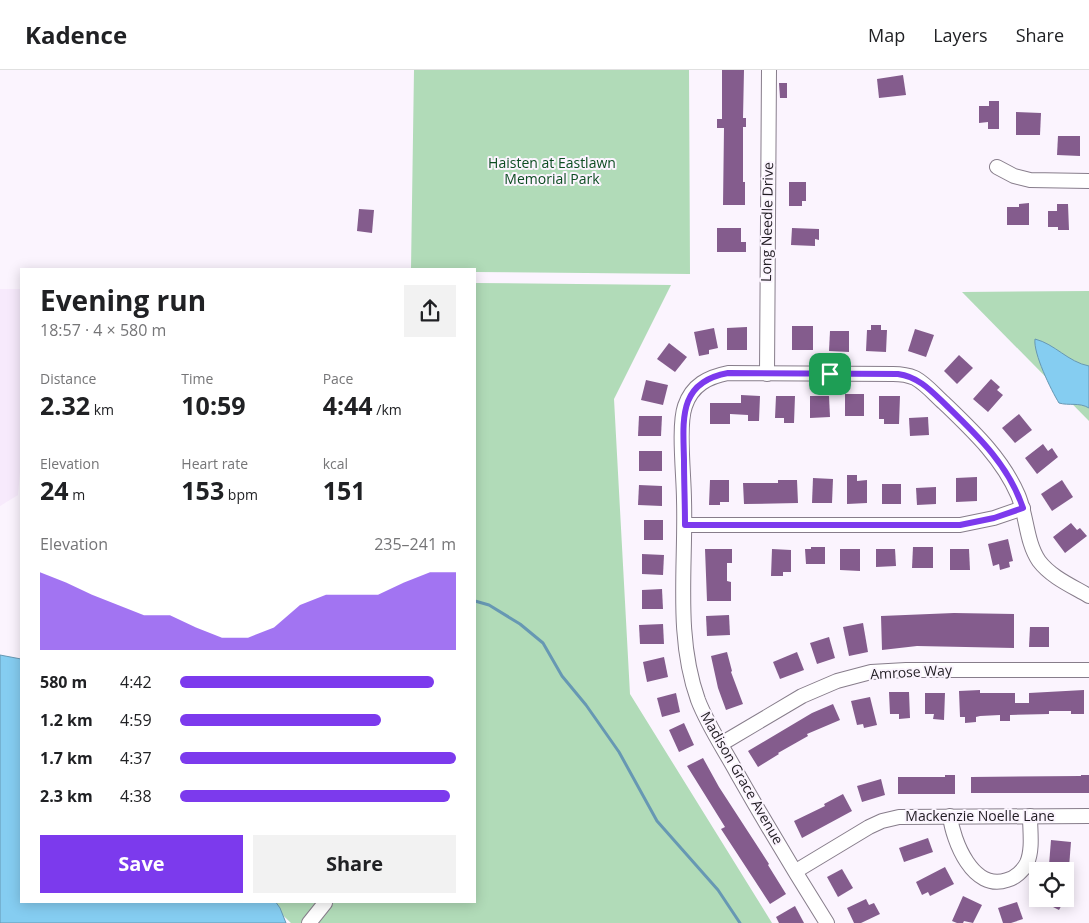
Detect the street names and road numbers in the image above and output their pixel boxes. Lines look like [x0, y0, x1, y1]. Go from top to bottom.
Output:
street label: Long Needle Drive [756, 162, 777, 282]
street label: Amrose Way [870, 660, 953, 683]
street label: Madison Grace Avenue [697, 708, 788, 848]
street label: Mackenzie Noelle Lane [905, 806, 1055, 825]

